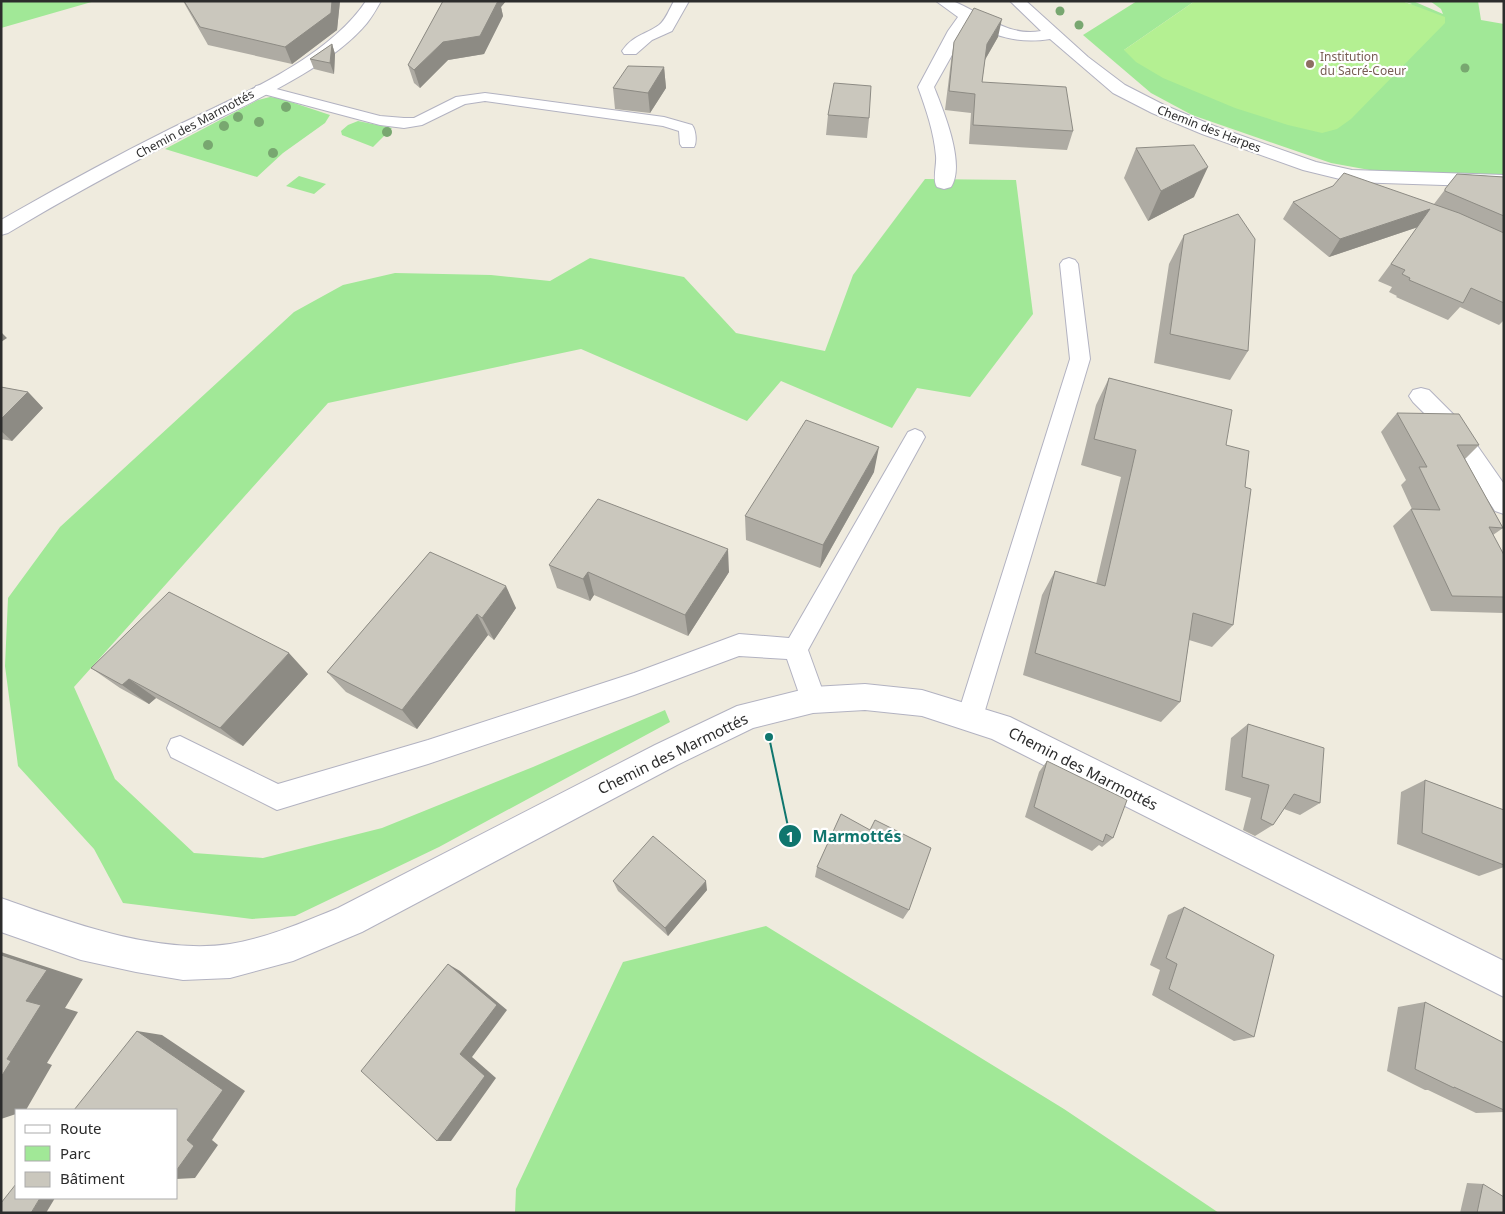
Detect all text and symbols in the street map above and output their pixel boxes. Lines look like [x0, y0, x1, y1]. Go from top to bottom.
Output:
place label: Institution du Sacré-Coeur [1320, 48, 1406, 79]
marker: Institution du Sacré-Coeur [1304, 58, 1316, 70]
street label: Chemin des Marmottés [133, 85, 257, 162]
street label: Chemin des Harpes [1155, 101, 1264, 156]
street label: Chemin des Marmottés [594, 708, 751, 798]
street label: Chemin des Marmottés [1005, 722, 1161, 814]
callout: Marmottés [777, 821, 911, 852]
text: Marmottés [813, 825, 901, 847]
text: 1 [786, 826, 794, 846]
legend [15, 1109, 178, 1199]
text: Route [60, 1118, 102, 1138]
text: Parc [60, 1143, 91, 1163]
text: Bâtiment [60, 1168, 125, 1188]

